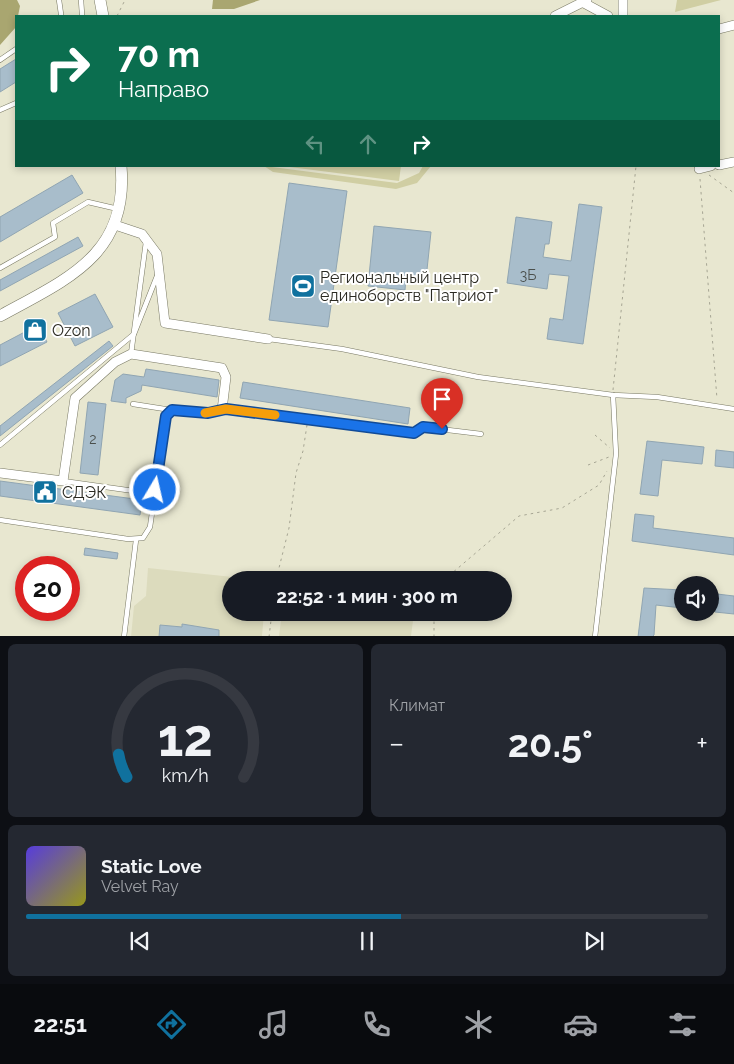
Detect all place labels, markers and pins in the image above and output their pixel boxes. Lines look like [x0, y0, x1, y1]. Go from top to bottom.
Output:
place label: Региональный центр единоборств "Патриот" [320, 268, 498, 305]
sports icon: Региональный центр единоборств "Патриот" [290, 273, 316, 299]
shop icon: Ozon [22, 317, 48, 343]
place label: Ozon [52, 321, 91, 340]
pin [421, 378, 463, 429]
public building icon: СДЭК [32, 479, 58, 505]
place label: СДЭК [62, 483, 106, 502]

